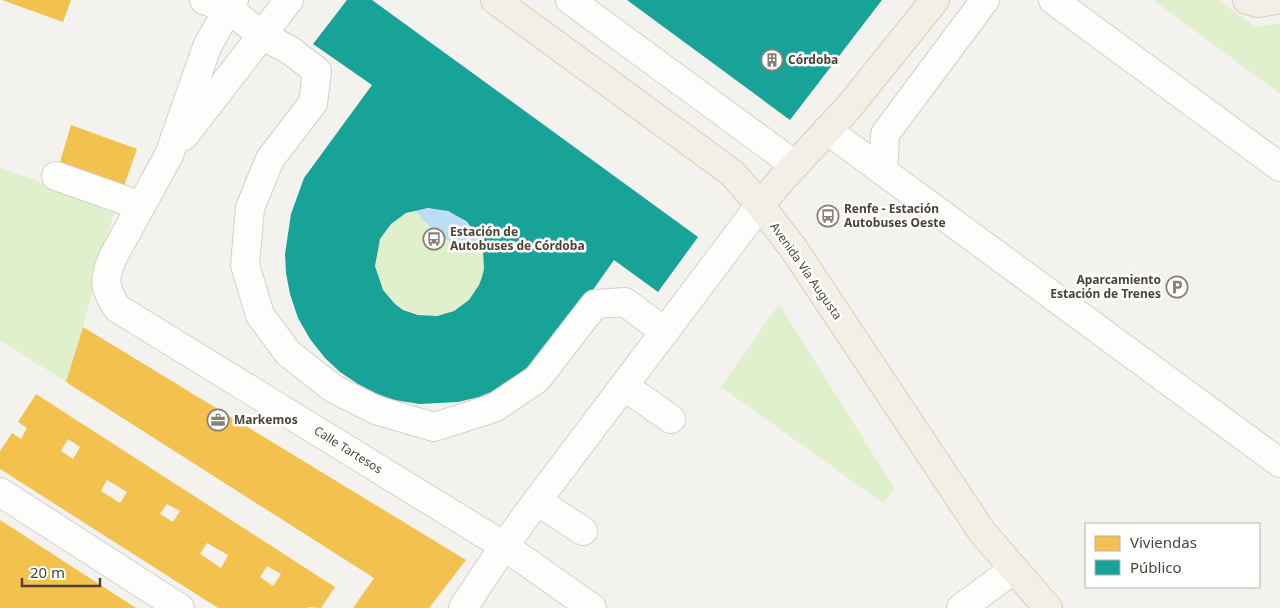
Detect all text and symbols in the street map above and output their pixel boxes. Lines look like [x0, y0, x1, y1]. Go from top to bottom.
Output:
building icon: Córdoba [760, 48, 784, 72]
place label: Córdoba [788, 51, 838, 68]
place label: Renfe - Estación Autobuses Oeste [844, 200, 946, 231]
bus stop icon: Renfe - Estación Autobuses Oeste [816, 204, 840, 228]
street label: Avenida Vía Augusta [766, 219, 846, 323]
place label: Estación de Autobuses de Córdoba [450, 223, 585, 254]
bus stop icon: Estación de Autobuses de Córdoba [422, 227, 446, 251]
place label: Aparcamiento Estación de Trenes [1050, 271, 1161, 302]
parking icon: Aparcamiento Estación de Trenes [1165, 275, 1189, 299]
office icon: Markemos [206, 408, 230, 432]
place label: Markemos [234, 411, 298, 428]
street label: Calle Tartesos [311, 422, 386, 477]
legend [1085, 523, 1260, 588]
text: Viviendas [1130, 532, 1197, 552]
scale bar [22, 556, 100, 588]
text: Público [1130, 557, 1182, 577]
text: 20 m [30, 562, 65, 582]

